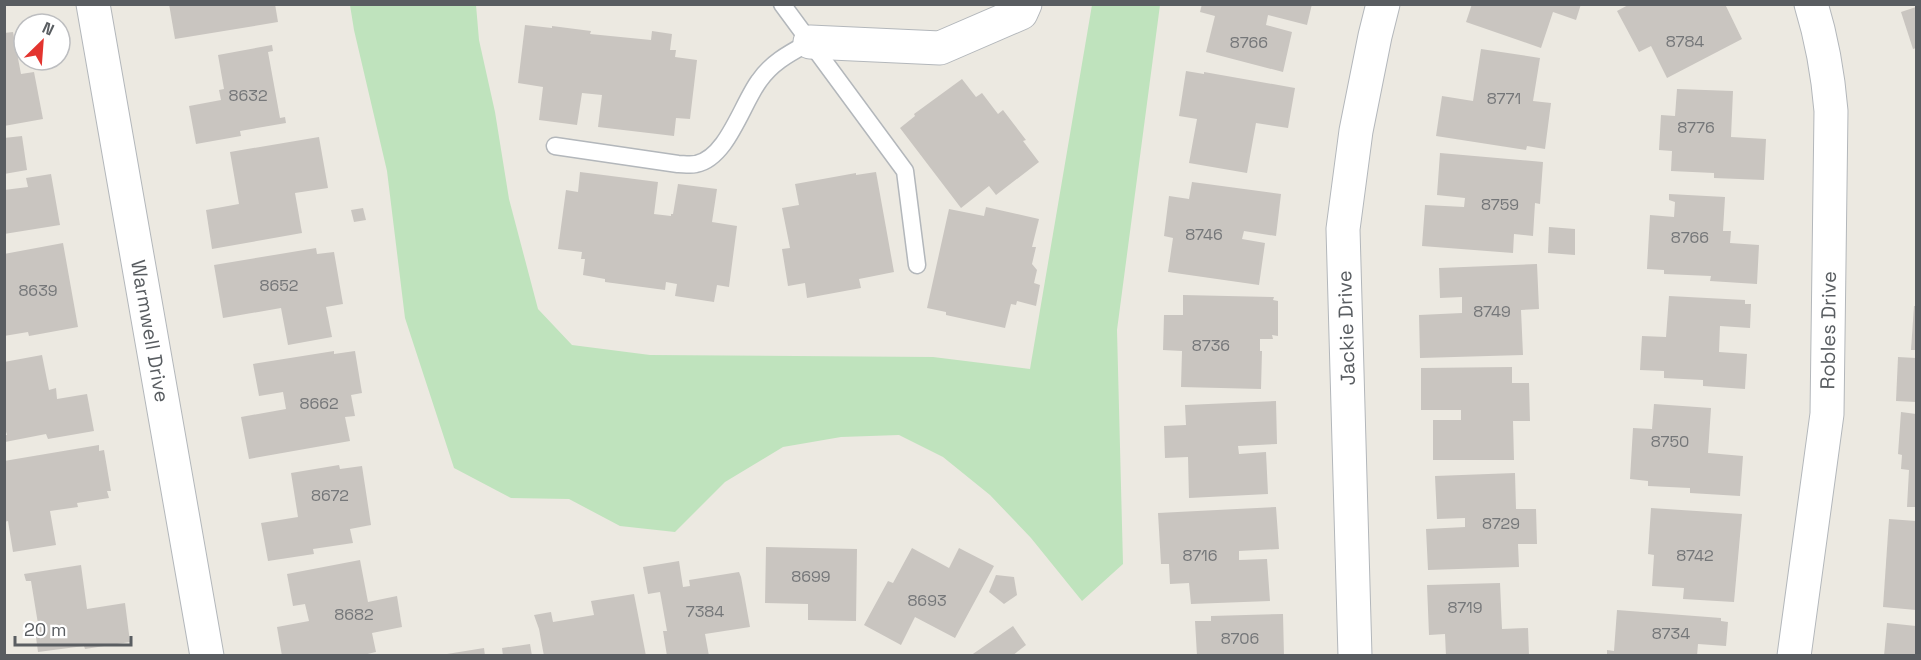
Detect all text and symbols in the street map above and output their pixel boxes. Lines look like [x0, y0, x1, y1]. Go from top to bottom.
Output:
north arrow [12, 12, 72, 72]
text: N [39, 17, 57, 41]
house number: 8784 [1666, 31, 1704, 52]
house number: 8766 [1230, 32, 1268, 53]
house number: 8632 [228, 85, 268, 106]
house number: 8771 [1487, 88, 1521, 109]
house number: 8776 [1677, 117, 1715, 138]
house number: 8759 [1481, 194, 1519, 215]
house number: 8746 [1185, 224, 1223, 245]
house number: 8766 [1671, 227, 1709, 248]
street label: Warmwell Drive [125, 258, 175, 404]
street label: Jackie Drive [1331, 270, 1361, 386]
street label: Robles Drive [1814, 271, 1842, 390]
house number: 8652 [260, 275, 298, 296]
house number: 8639 [18, 280, 58, 301]
house number: 8749 [1473, 301, 1511, 322]
house number: 8736 [1192, 335, 1230, 356]
house number: 8662 [299, 393, 339, 414]
house number: 8750 [1651, 431, 1689, 452]
house number: 8672 [311, 485, 349, 506]
house number: 8729 [1482, 513, 1520, 534]
house number: 8716 [1182, 545, 1218, 566]
house number: 8742 [1676, 545, 1714, 566]
house number: 8699 [791, 566, 831, 587]
house number: 8693 [907, 590, 947, 611]
house number: 8719 [1447, 597, 1483, 618]
house number: 7384 [686, 601, 724, 622]
house number: 8682 [334, 604, 374, 625]
scale bar [15, 609, 130, 647]
text: 20 m [24, 618, 67, 641]
house number: 8734 [1652, 623, 1690, 644]
house number: 8706 [1221, 628, 1259, 649]

